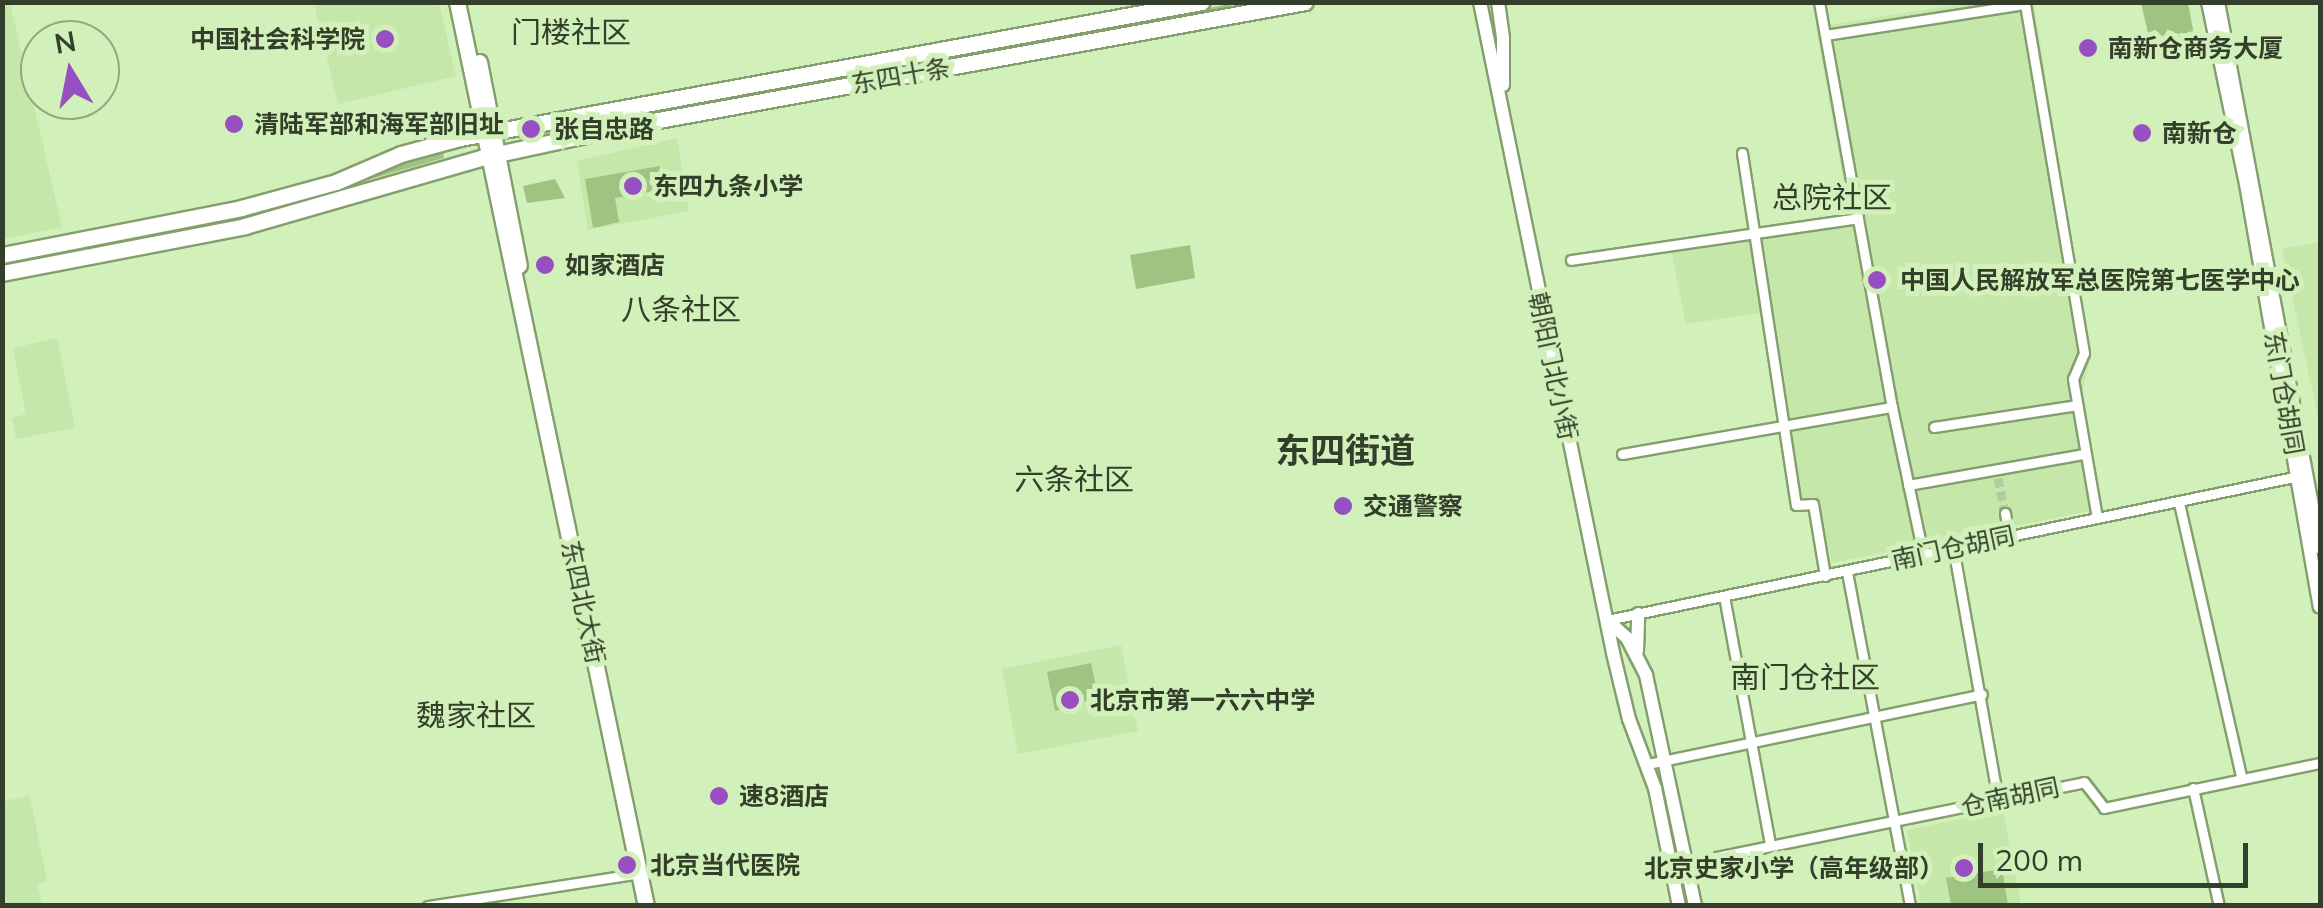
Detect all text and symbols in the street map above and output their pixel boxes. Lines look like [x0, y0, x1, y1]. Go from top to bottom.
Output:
district label: 门楼社区 [511, 14, 631, 50]
north arrow [20, 20, 120, 120]
text: N [52, 23, 78, 61]
place label: 中国社会科学院 [190, 24, 365, 54]
marker: 中国社会科学院 [374, 28, 396, 50]
place label: 南新仓商务大厦 [2108, 33, 2283, 63]
marker: 南新仓商务大厦 [2077, 37, 2099, 59]
street label: 东四十条 [849, 53, 953, 99]
place label: 清陆军部和海军部旧址 [254, 109, 504, 139]
marker: 清陆军部和海军部旧址 [223, 113, 245, 135]
place label: 张自忠路 [554, 114, 654, 144]
marker: 张自忠路 [518, 116, 544, 142]
place label: 南新仓 [2162, 118, 2237, 148]
marker: 南新仓 [2131, 122, 2153, 144]
place label: 东四九条小学 [653, 171, 803, 201]
marker: 东四九条小学 [622, 175, 644, 197]
district label: 总院社区 [1772, 179, 1892, 215]
place label: 如家酒店 [565, 250, 665, 280]
marker: 如家酒店 [534, 254, 556, 276]
place label: 中国人民解放军总医院第七医学中心 [1900, 265, 2300, 295]
marker: 中国人民解放军总医院第七医学中心 [1864, 267, 1890, 293]
street label: 朝阳门北小街 [1523, 290, 1583, 442]
district label: 八条社区 [621, 291, 741, 327]
street label: 东门仓胡同 [2258, 329, 2310, 457]
district label: 东四街道 [1275, 429, 1415, 471]
district label: 六条社区 [1014, 461, 1134, 497]
place label: 交通警察 [1363, 491, 1463, 521]
marker: 交通警察 [1332, 495, 1354, 517]
street label: 南门仓胡同 [1889, 520, 2017, 576]
street label: 东四北大街 [555, 538, 611, 666]
district label: 南门仓社区 [1730, 659, 1880, 695]
place label: 北京市第一六六中学 [1090, 685, 1315, 715]
marker: 北京市第一六六中学 [1059, 689, 1081, 711]
district label: 魏家社区 [416, 697, 536, 733]
street label: 仓南胡同 [1958, 772, 2062, 822]
place label: 速8酒店 [739, 781, 829, 811]
marker: 速8酒店 [708, 785, 730, 807]
scale bar [1983, 823, 2253, 885]
text: 200 m [1995, 841, 2083, 879]
place label: 北京当代医院 [650, 850, 800, 880]
marker: 北京当代医院 [614, 852, 640, 878]
place label: 北京史家小学（高年级部） [1644, 853, 1944, 883]
marker: 北京史家小学（高年级部） [1953, 857, 1975, 879]

